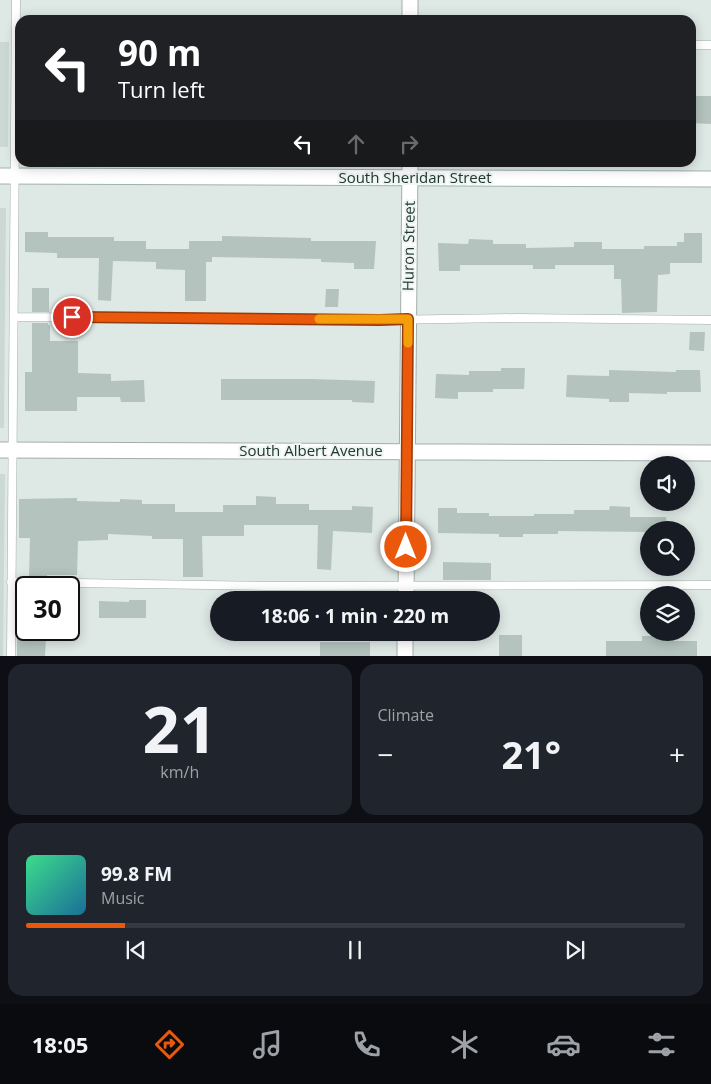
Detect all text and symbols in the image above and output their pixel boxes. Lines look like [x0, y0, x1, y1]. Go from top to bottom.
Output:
text: 90 m [118, 29, 201, 76]
icon: left [35, 35, 100, 100]
text: Turn left [118, 74, 205, 104]
icon: left [289, 130, 317, 158]
icon: ahead [342, 130, 370, 158]
icon: right [395, 130, 423, 158]
street label: South Sheridan Street [338, 167, 492, 187]
street label: Huron Street [397, 201, 419, 291]
pin [51, 296, 93, 338]
icon: arrive [58, 303, 86, 331]
street label: South Albert Avenue [239, 440, 383, 460]
map controls [640, 456, 695, 641]
button: sound [640, 456, 695, 511]
position arrow [379, 520, 431, 572]
button: search [640, 521, 695, 576]
speed limit sign: 30 [15, 576, 80, 641]
button: layers [640, 586, 695, 641]
text: 18:06 · 1 min · 220 m [261, 603, 449, 629]
text: 21 [143, 684, 217, 772]
text: Climate [378, 704, 434, 726]
text: 21° [501, 728, 561, 780]
text: − [378, 735, 394, 773]
text: + [669, 735, 685, 773]
text: km/h [160, 761, 199, 783]
text: 99.8 FM [101, 861, 172, 887]
text: Music [101, 887, 145, 909]
icon: previous [122, 936, 150, 964]
icon: pause [341, 936, 369, 964]
icon: next [561, 936, 589, 964]
icon: directions [152, 1027, 187, 1062]
icon: music [250, 1027, 285, 1062]
icon: phone [349, 1027, 384, 1062]
icon: climate [447, 1027, 482, 1062]
icon: car [546, 1027, 581, 1062]
icon: filters [644, 1027, 679, 1062]
text: 18:05 [32, 1029, 88, 1059]

